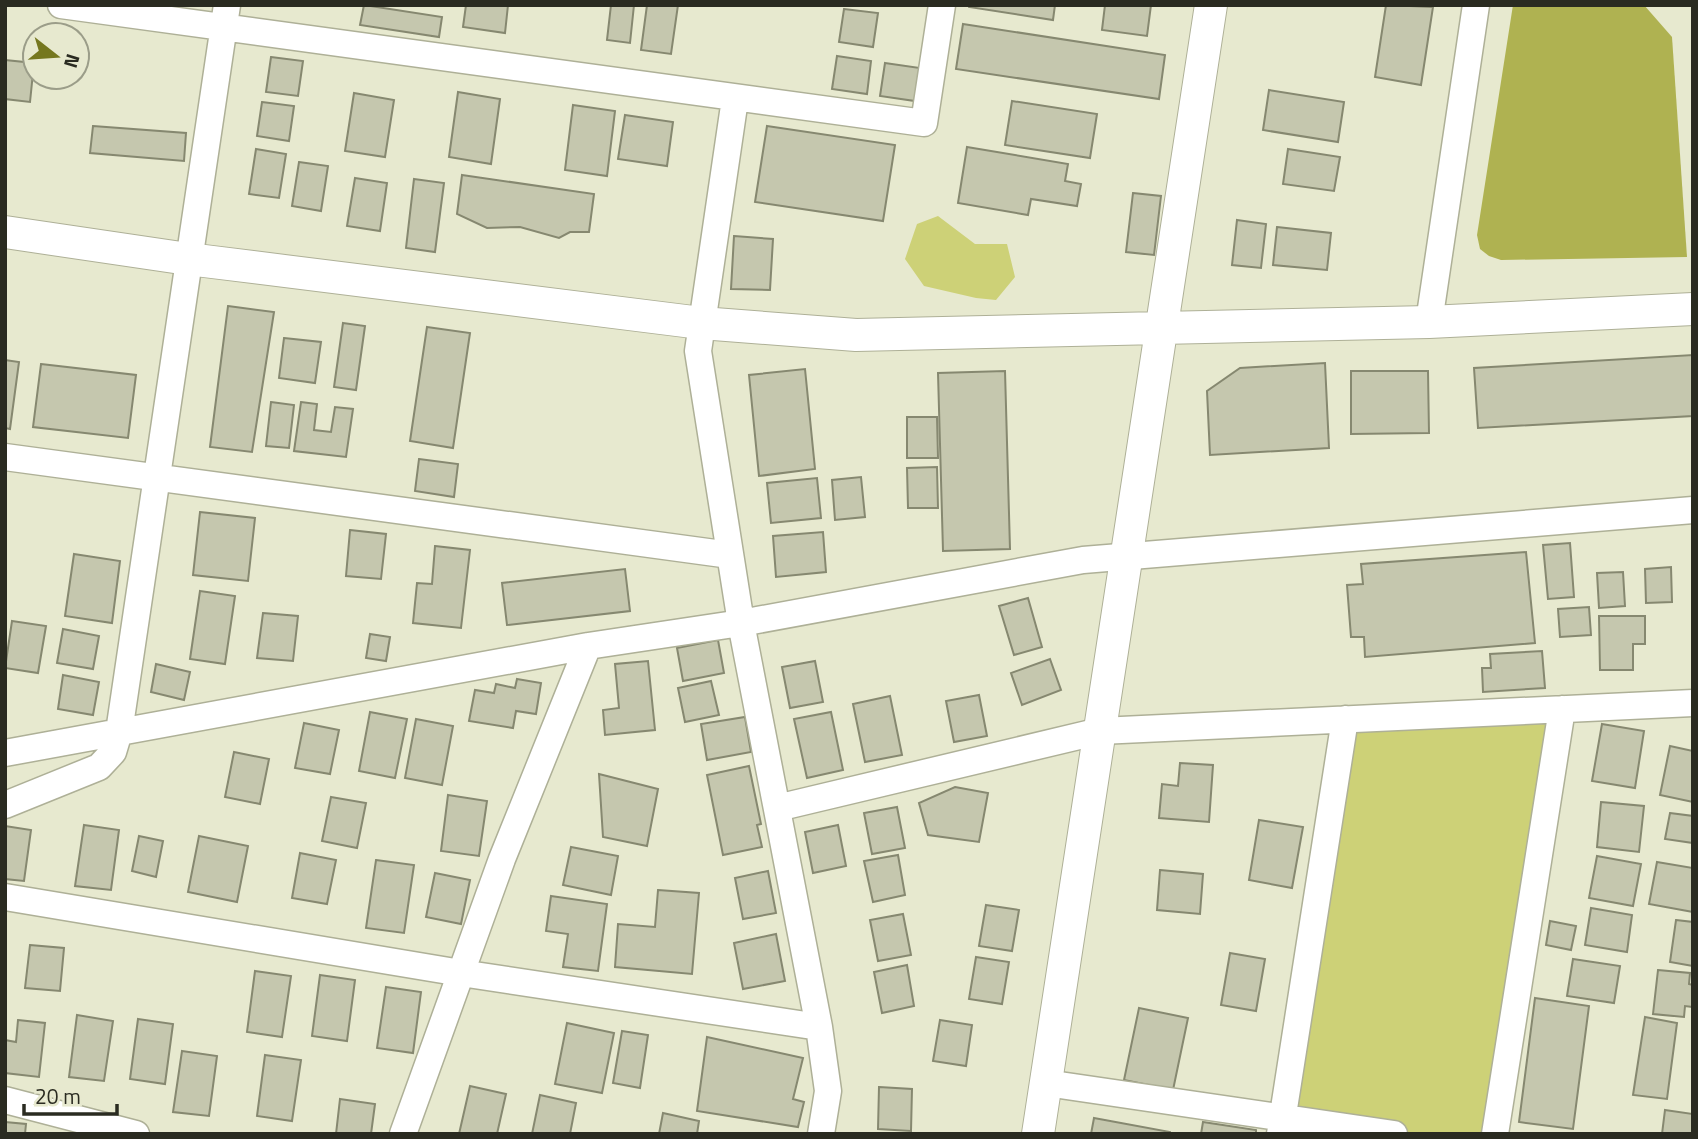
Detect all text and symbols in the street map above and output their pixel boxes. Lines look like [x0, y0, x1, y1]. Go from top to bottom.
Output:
north arrow [21, 21, 91, 91]
text: N [57, 51, 89, 72]
scale bar [24, 1072, 117, 1116]
text: 20 m [35, 1080, 81, 1112]

